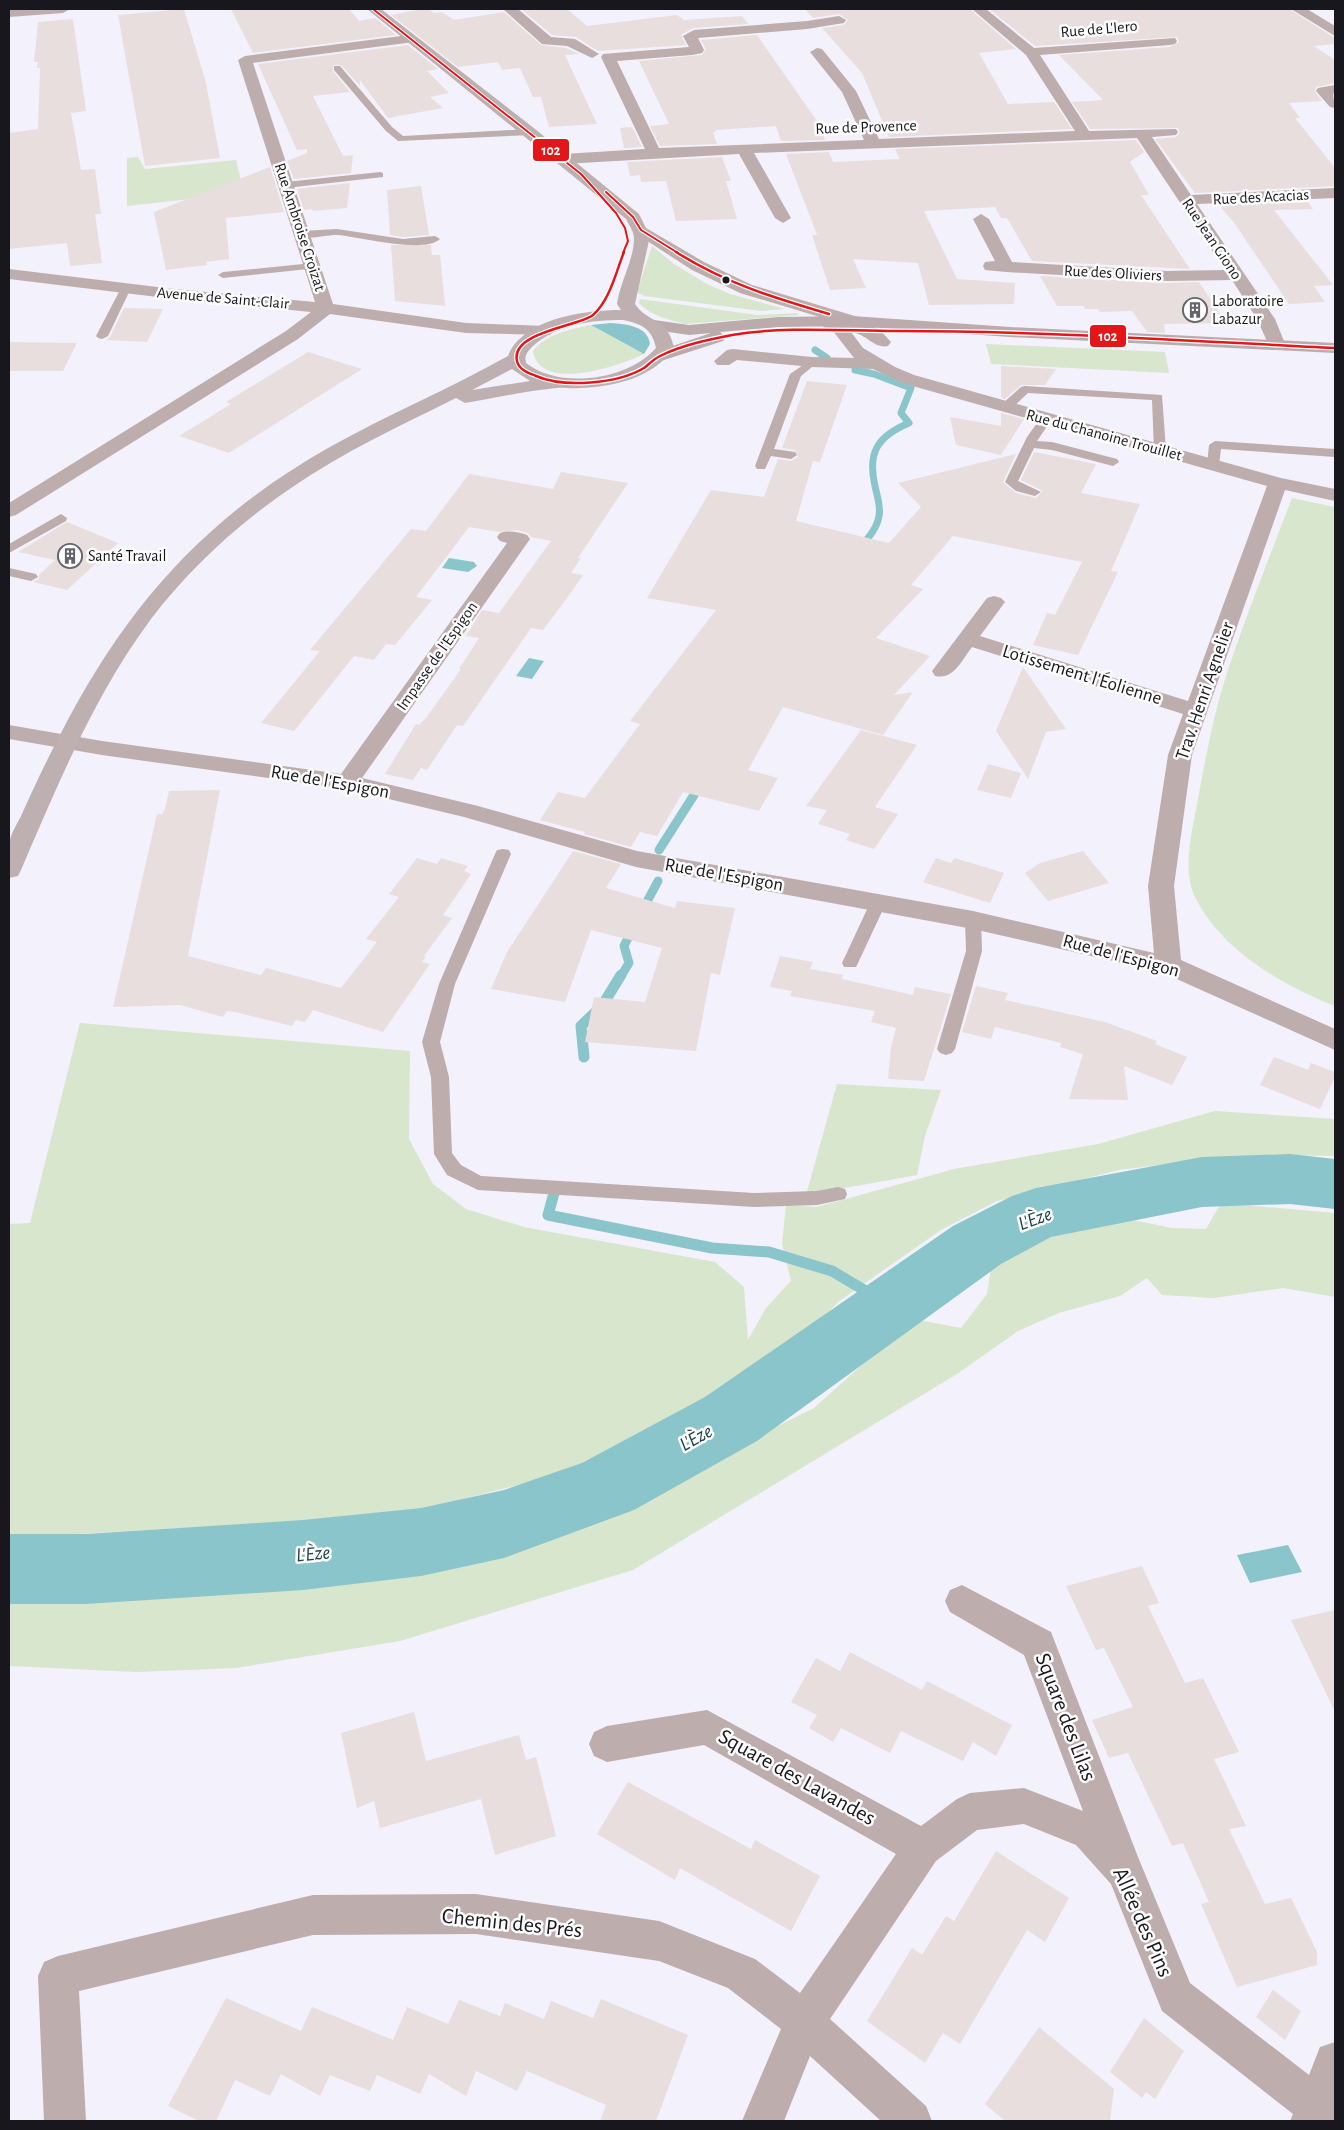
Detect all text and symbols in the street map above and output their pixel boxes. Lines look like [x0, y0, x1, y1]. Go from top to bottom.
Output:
street label: Rue de L'Iero [1060, 18, 1138, 40]
street label: Rue de Provence [815, 117, 917, 137]
line badge: 102 [532, 138, 570, 162]
text: 102 [542, 144, 561, 158]
street label: Rue Ambroise Croizat [272, 161, 328, 293]
street label: Rue des Acacias [1212, 186, 1310, 208]
street label: Rue Jean Giono [1179, 195, 1245, 283]
street label: Rue des Oliviers [1064, 262, 1162, 284]
unlabelled marker [721, 275, 731, 285]
street label: Avenue de Saint-Clair [156, 284, 291, 312]
place label: Laboratoire Labazur [1212, 293, 1284, 327]
building icon: Laboratoire Labazur [1182, 297, 1208, 323]
line badge: 102 [1089, 324, 1127, 348]
text: 102 [1099, 330, 1118, 344]
street label: Rue du Chanoine Trouillet [1025, 407, 1183, 463]
building icon: Santé Travail [57, 543, 83, 569]
place label: Santé Travail [88, 548, 166, 564]
street label: Impasse de l'Espigon [394, 599, 480, 713]
street label: Trav. Henri Agnelier [1172, 620, 1238, 762]
street label: Lotissement l'Éolienne [1000, 640, 1164, 708]
street label: Rue de l'Espigon [269, 762, 391, 802]
street label: Rue de l'Espigon [663, 855, 785, 895]
street label: Rue de l'Espigon [1061, 931, 1181, 981]
water label: L'Èze [1015, 1203, 1055, 1234]
water label: L'Èze [676, 1420, 716, 1455]
water label: L'Èze [295, 1542, 331, 1565]
street label: Square des Lilas [1032, 1650, 1100, 1784]
street label: Square des Lavandes [715, 1725, 879, 1829]
street label: Allée des Pins [1109, 1864, 1177, 1980]
street label: Chemin des Prés [441, 1905, 583, 1941]

